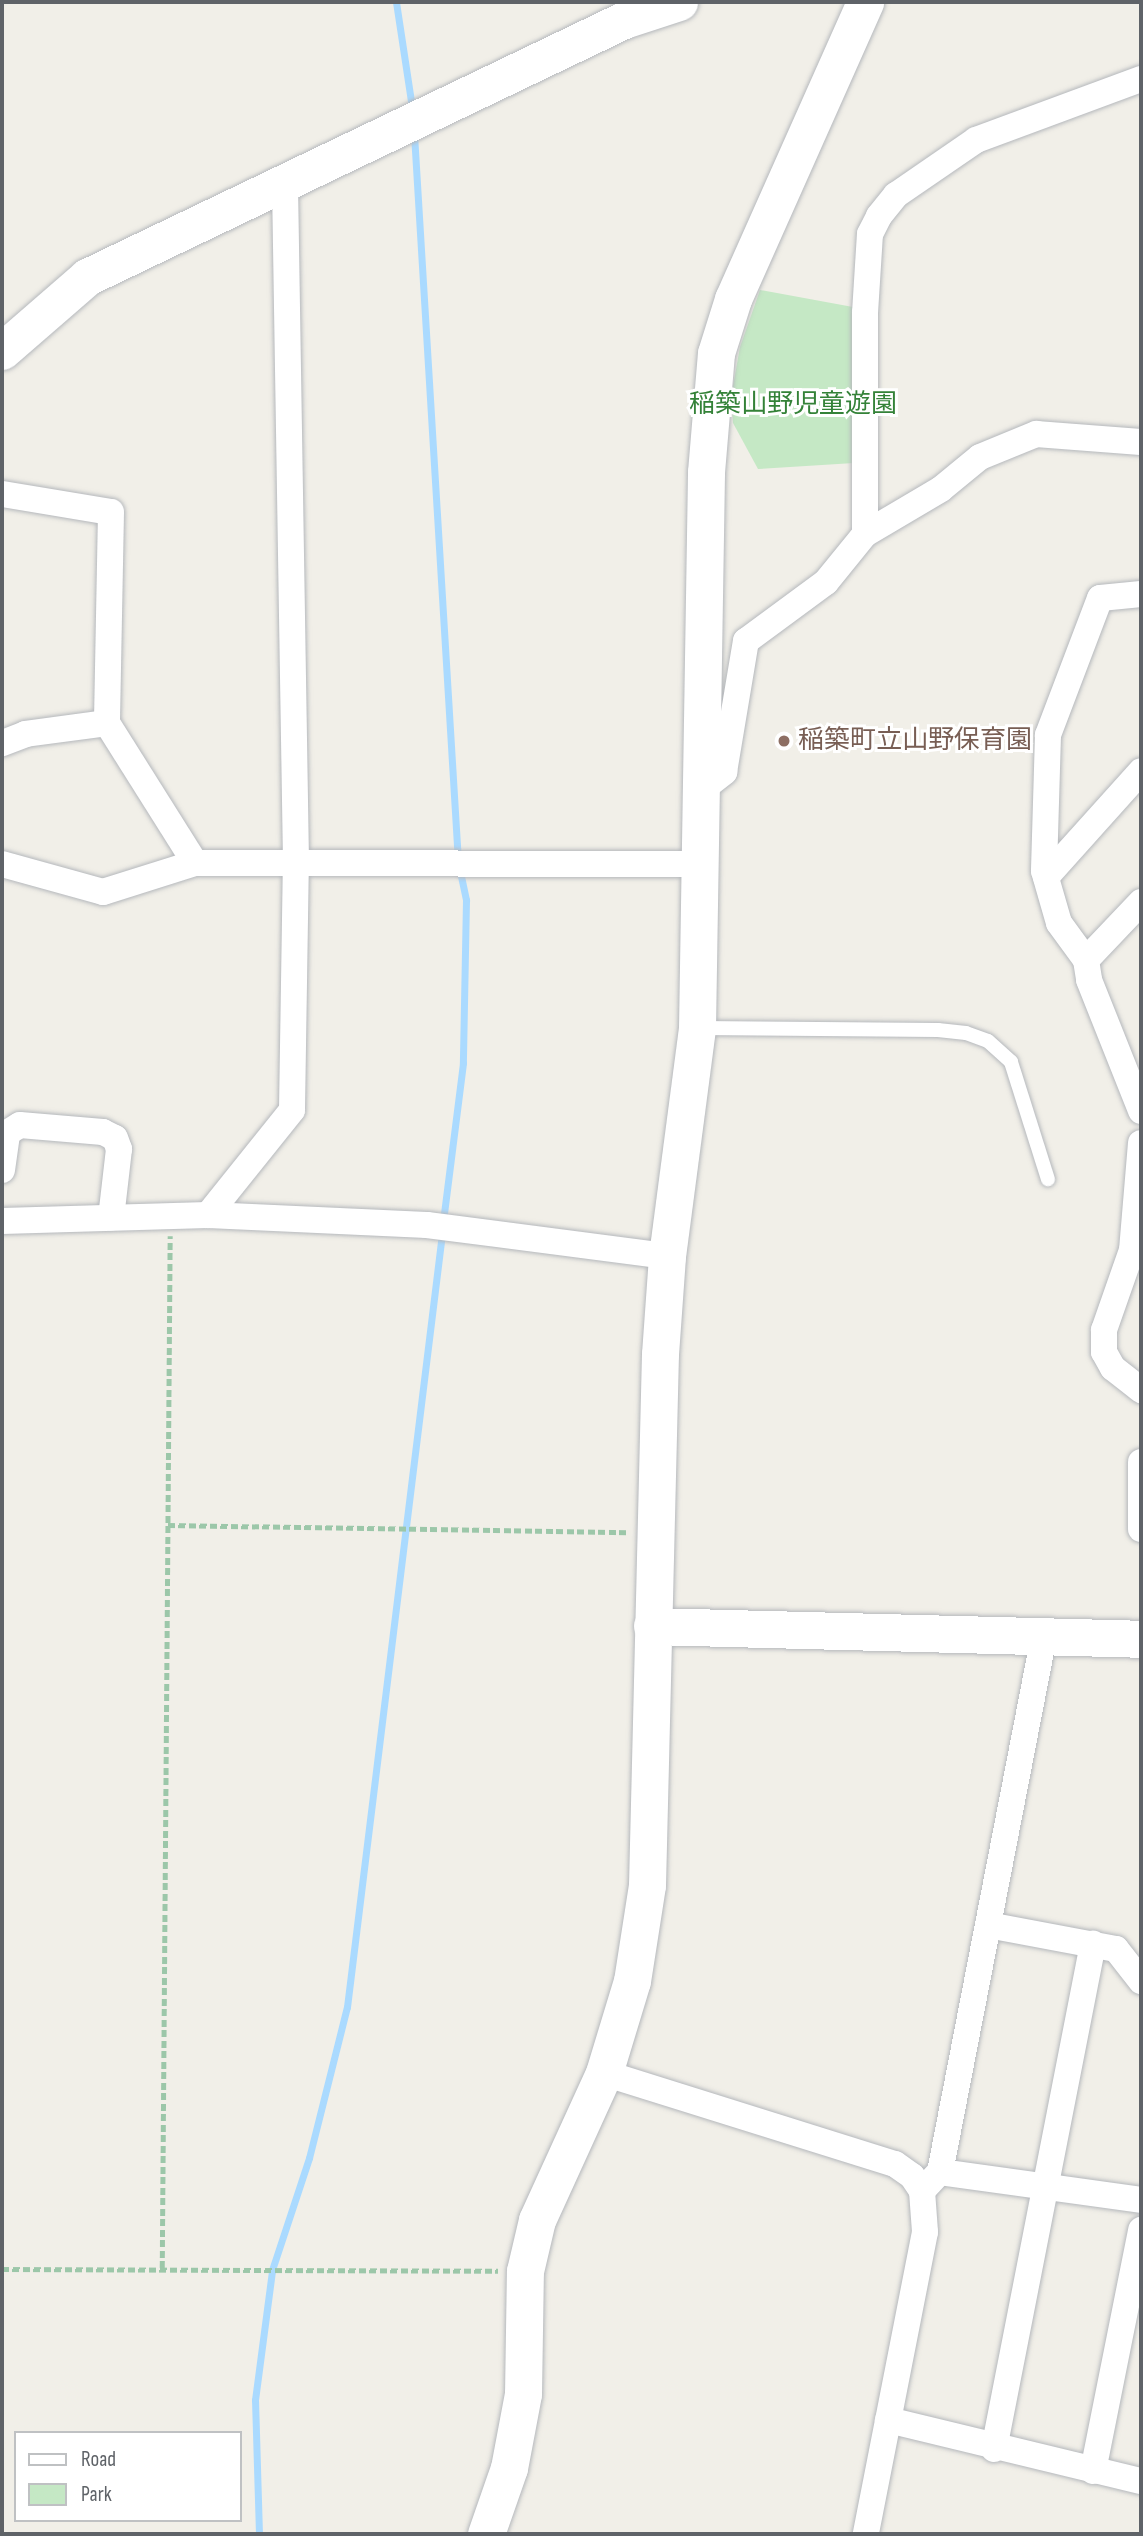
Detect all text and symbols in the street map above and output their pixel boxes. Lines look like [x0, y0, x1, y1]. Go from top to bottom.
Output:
park label: 稲築山野児童遊園 [689, 389, 897, 421]
place label: 稲築町立山野保育園 [798, 725, 1032, 757]
marker: 稲築町立山野保育園 [776, 733, 792, 749]
legend [14, 2431, 242, 2522]
text: Road [81, 2447, 116, 2472]
text: Park [81, 2482, 112, 2507]

